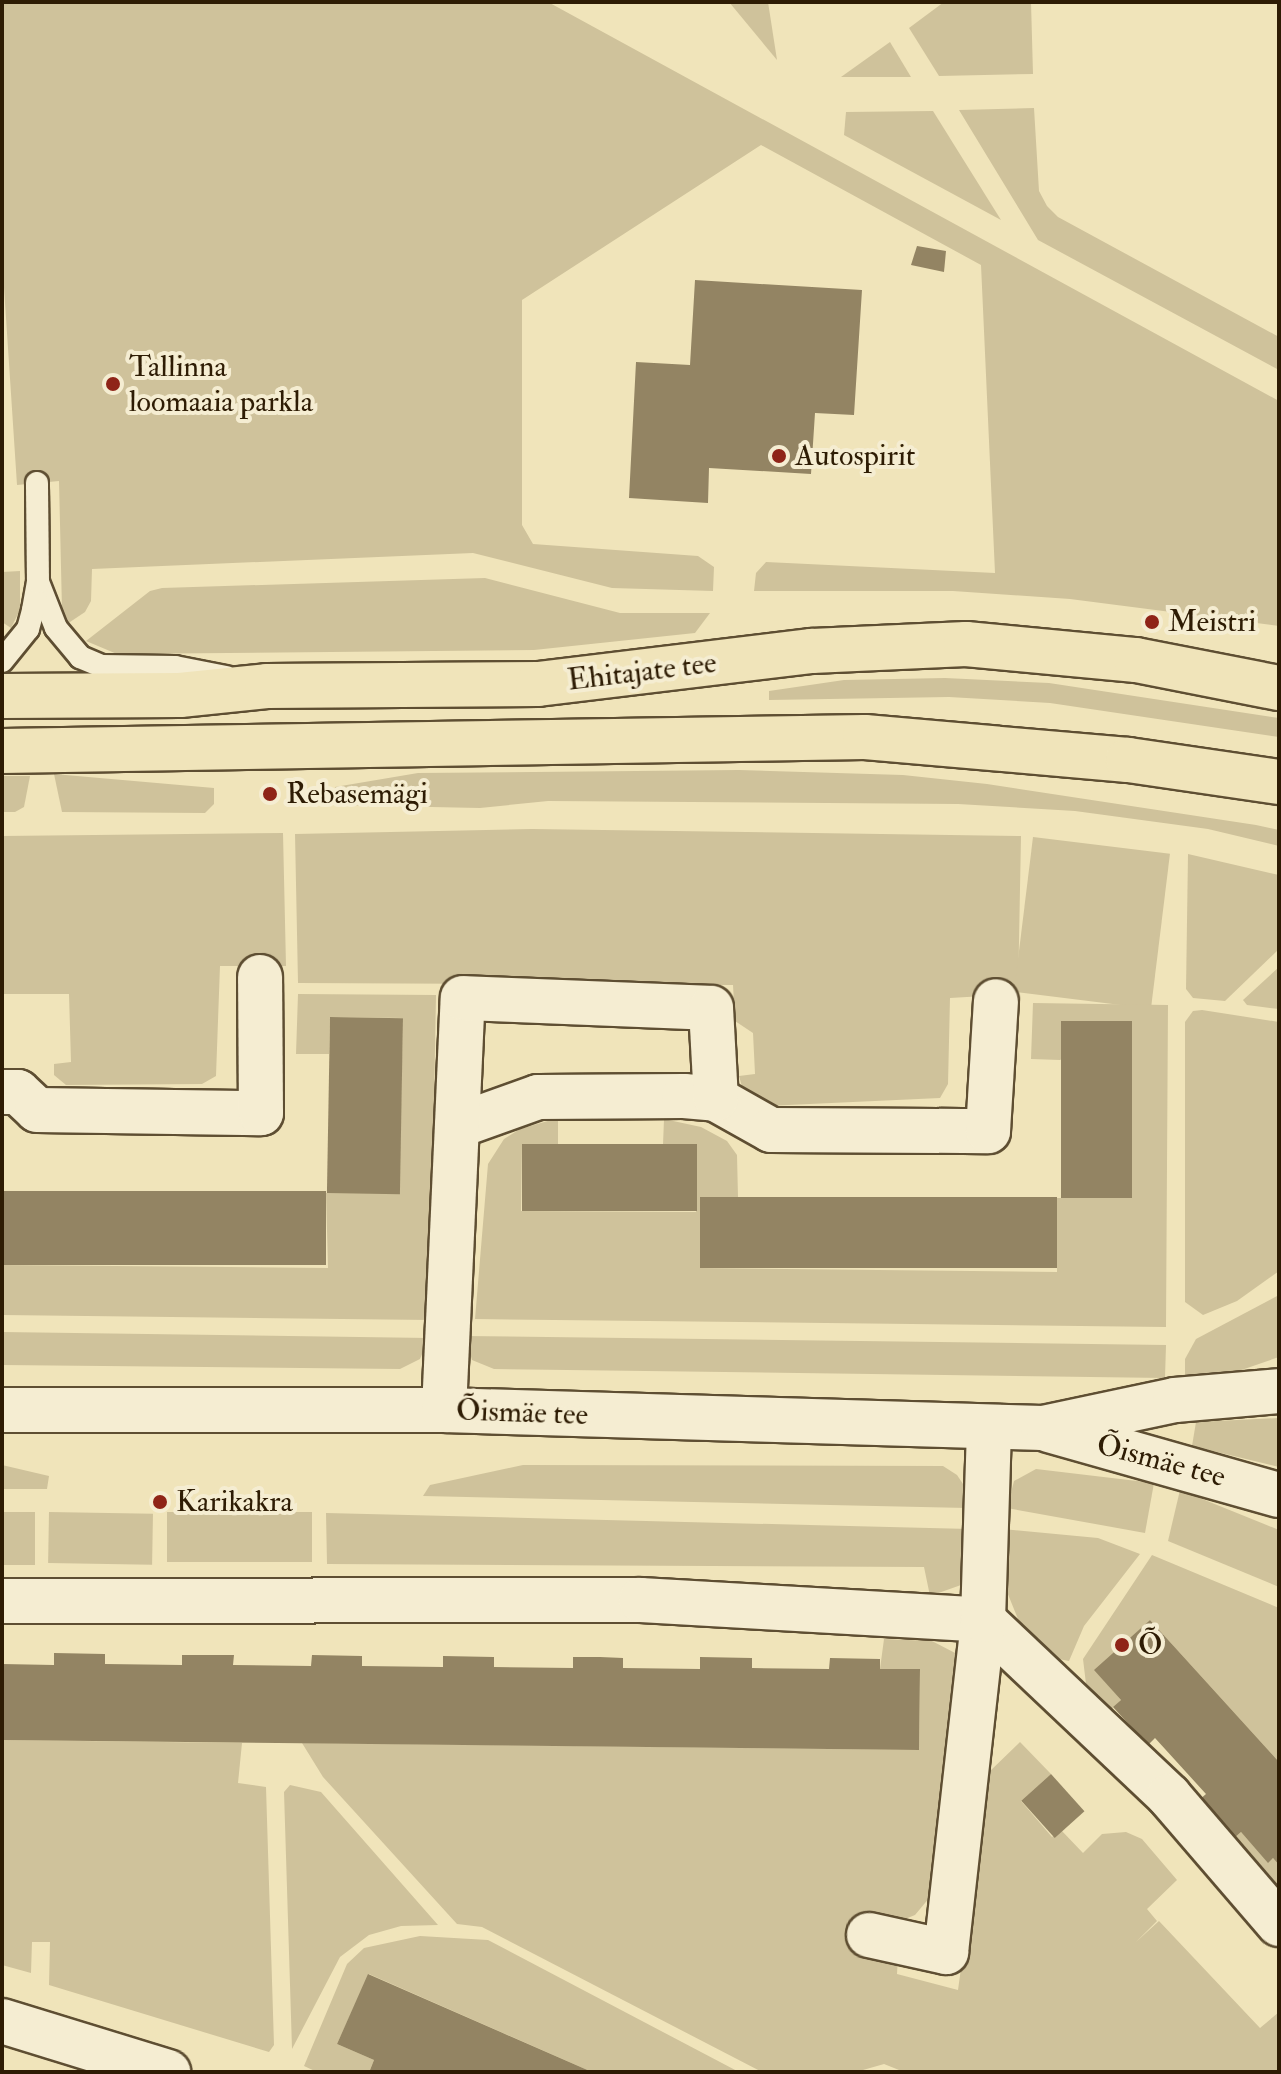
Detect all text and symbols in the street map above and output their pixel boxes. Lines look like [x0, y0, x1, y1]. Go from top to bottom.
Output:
place label: Tallinna loomaaia parkla [129, 349, 313, 420]
marker: Tallinna loomaaia parkla [104, 375, 122, 393]
place label: Autospirit [795, 438, 915, 474]
marker: Autospirit [770, 447, 788, 465]
place label: Meistri [1168, 604, 1256, 640]
marker: Meistri [1143, 613, 1161, 631]
street label: Ehitajate tee [565, 645, 719, 699]
place label: Rebasemägi [286, 776, 428, 812]
marker: Rebasemägi [261, 785, 279, 803]
street label: Õismäe tee [455, 1393, 589, 1433]
street label: Õismäe tee [1093, 1427, 1229, 1495]
place label: Karikakra [176, 1484, 293, 1520]
marker: Karikakra [151, 1493, 169, 1511]
place label: Õ [1138, 1627, 1162, 1663]
marker: Õ [1113, 1636, 1131, 1654]

